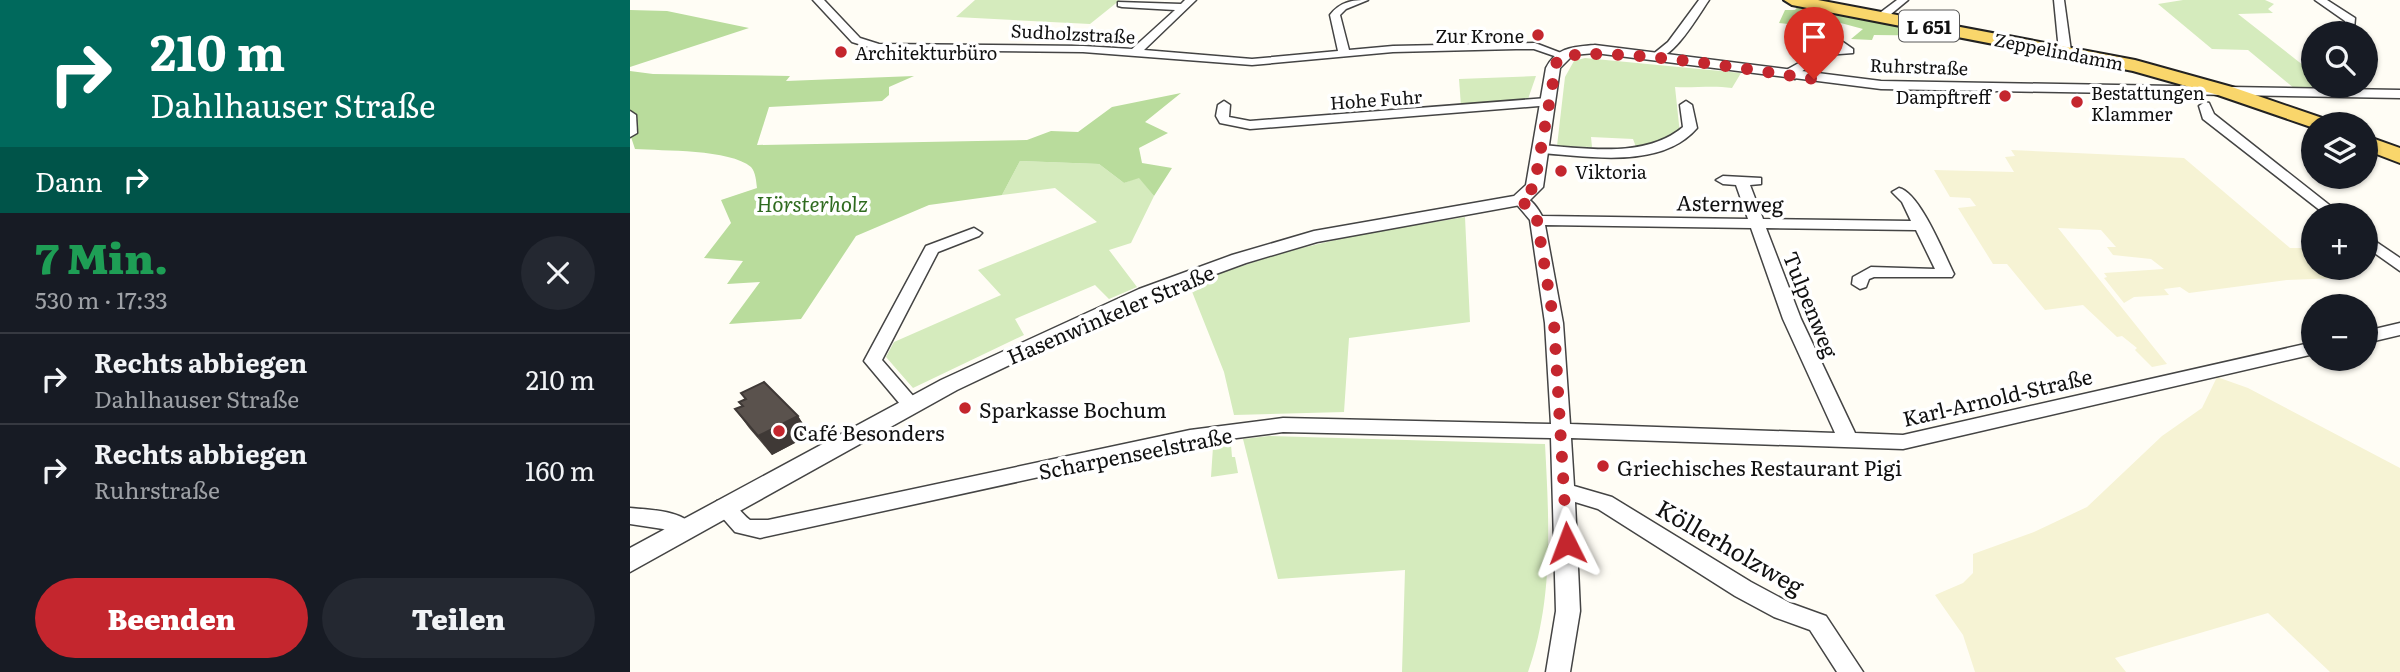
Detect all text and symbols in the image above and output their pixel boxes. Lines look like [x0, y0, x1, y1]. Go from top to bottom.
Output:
pin [1784, 7, 1844, 79]
road number: L 651 [1899, 10, 1959, 42]
text: 210 m [150, 13, 285, 86]
street label: Sudholzstraße [1010, 16, 1136, 50]
icon: arrive [1795, 18, 1833, 56]
map controls [2301, 21, 2378, 371]
button: search [2301, 21, 2378, 98]
place label: Zur Krone [1435, 22, 1524, 49]
street label: Zeppelindamm [1992, 25, 2126, 77]
marker: Zur Krone [1530, 27, 1546, 43]
icon: right [35, 28, 126, 119]
place label: Architekturbüro [855, 39, 997, 66]
marker: Architekturbüro [833, 44, 849, 60]
street label: Ruhrstraße [1869, 51, 1969, 81]
place label: Bestattungen Klammer [2091, 79, 2205, 127]
text: Dahlhauser Straße [150, 80, 436, 128]
street label: Hohe Fuhr [1329, 82, 1423, 116]
place label: Dampftreff [1895, 83, 1993, 110]
marker: Dampftreff [1997, 88, 2013, 104]
marker: Bestattungen Klammer [2069, 94, 2085, 110]
button: layers [2301, 112, 2378, 189]
place label: Viktoria [1575, 158, 1647, 185]
text: Dann [35, 161, 103, 200]
icon: right [117, 161, 155, 199]
marker: Viktoria [1553, 163, 1569, 179]
street label: Asternweg [1676, 186, 1784, 218]
park label: Hörsterholz [756, 187, 868, 218]
button: + [2301, 203, 2378, 280]
text: 7 Min. [35, 225, 168, 287]
button: close [521, 236, 595, 310]
street label: Tulpenweg [1777, 246, 1848, 362]
street label: Hasenwinkeler Straße [1002, 255, 1219, 371]
text: 530 m · 17:33 [35, 282, 168, 316]
button: − [2301, 294, 2378, 371]
text: Rechts abbiegen [94, 342, 307, 381]
text: 210 m [526, 359, 595, 398]
street label: Karl-Arnold-Straße [1899, 359, 2095, 433]
icon: right [35, 360, 73, 398]
text: Dahlhauser Straße [94, 381, 299, 415]
place label: Sparkasse Bochum [979, 393, 1167, 424]
marker: Sparkasse Bochum [957, 400, 973, 416]
place label: Café Besonders [793, 416, 944, 447]
street label: Scharpenseelstraße [1035, 418, 1235, 486]
marker: Café Besonders [771, 423, 787, 439]
text: Rechts abbiegen [94, 433, 307, 472]
text: 160 m [525, 450, 595, 489]
icon: right [35, 451, 73, 489]
place label: Griechisches Restaurant Pigi [1617, 451, 1902, 482]
marker: Griechisches Restaurant Pigi [1595, 458, 1611, 474]
text: Ruhrstraße [94, 472, 220, 506]
street label: Köllerholzweg [1651, 489, 1812, 603]
position arrow [1530, 506, 1604, 580]
button: Beenden [35, 578, 308, 658]
button: Teilen [322, 578, 595, 658]

